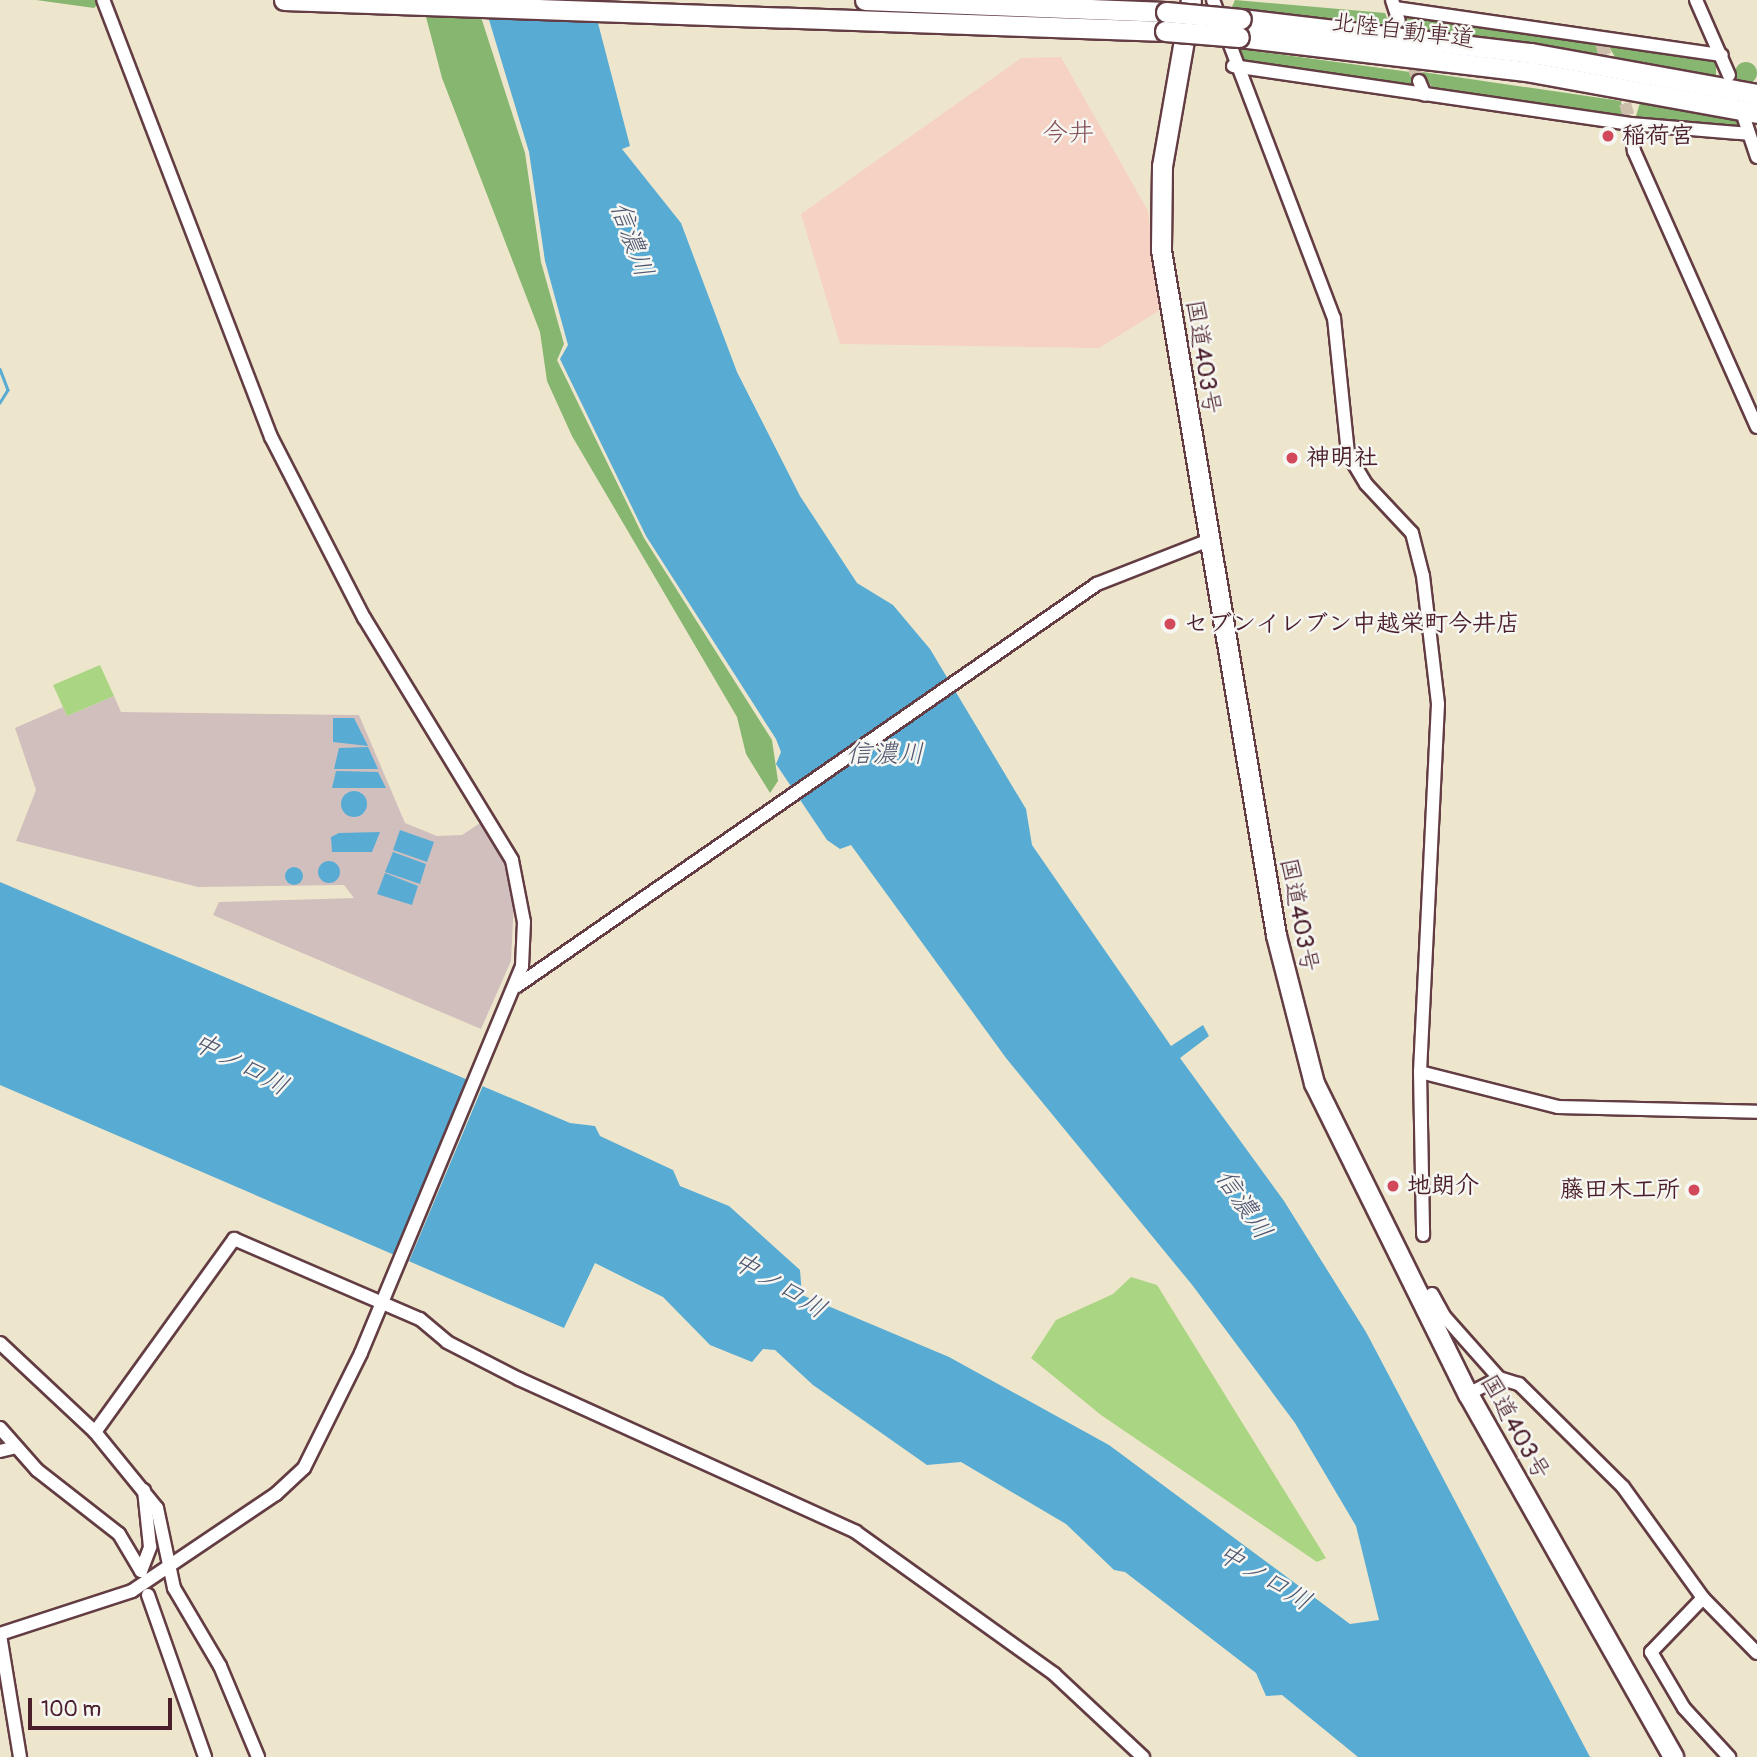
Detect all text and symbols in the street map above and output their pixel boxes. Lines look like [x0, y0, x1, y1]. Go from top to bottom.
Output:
street label: 北陸自動車道 [1330, 8, 1476, 54]
district label: 今井 [1042, 118, 1094, 150]
place label: 稲荷宮 [1622, 122, 1694, 150]
marker: 稲荷宮 [1600, 128, 1616, 144]
water label: 信濃川 [603, 198, 659, 282]
street label: 国道403号 [1180, 298, 1226, 416]
place label: 神明社 [1306, 444, 1378, 472]
marker: 神明社 [1284, 450, 1300, 466]
place label: セブンイレブン中越栄町今井店 [1184, 610, 1520, 638]
marker: セブンイレブン中越栄町今井店 [1162, 616, 1178, 632]
water label: 信濃川 [846, 739, 924, 771]
street label: 国道403号 [1274, 855, 1324, 975]
water label: 中ノ口川 [187, 1027, 293, 1103]
water label: 信濃川 [1208, 1164, 1278, 1246]
place label: 地朗介 [1407, 1172, 1479, 1200]
place label: 藤田木工所 [1560, 1176, 1680, 1204]
marker: 地朗介 [1385, 1178, 1401, 1194]
marker: 藤田木工所 [1686, 1182, 1702, 1198]
water label: 中ノ口川 [726, 1246, 832, 1326]
street label: 国道403号 [1474, 1369, 1556, 1485]
water label: 中ノ口川 [1211, 1538, 1317, 1618]
scale bar [32, 1684, 175, 1728]
text: 100 m [41, 1696, 101, 1723]

